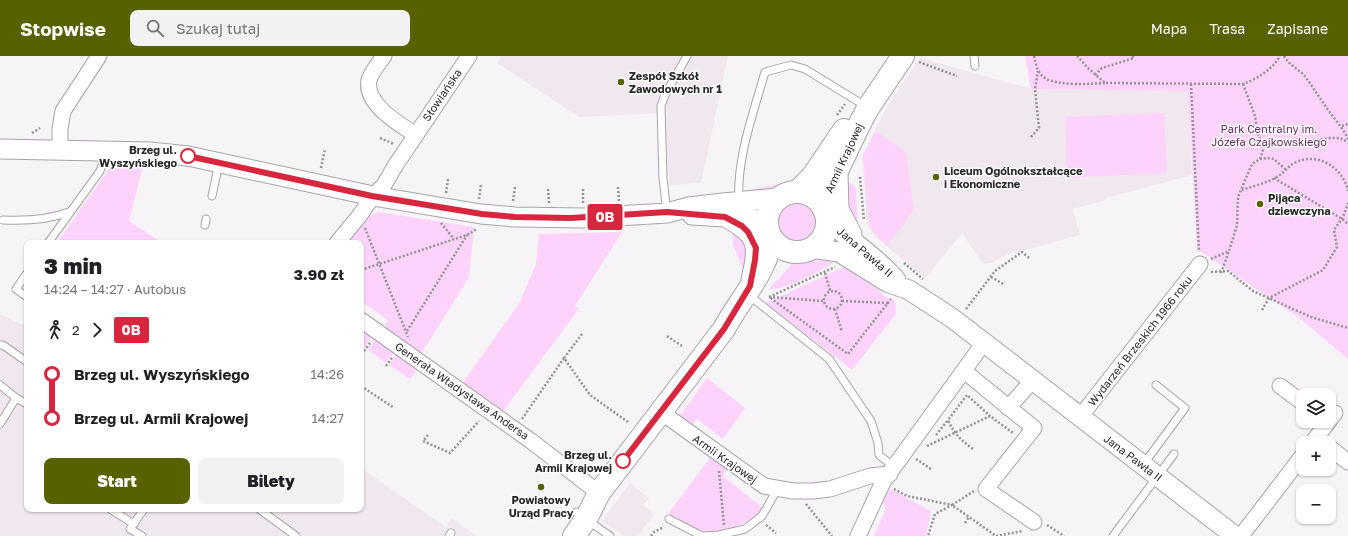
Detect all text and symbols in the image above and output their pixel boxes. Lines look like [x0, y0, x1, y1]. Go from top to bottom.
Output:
search box [130, 10, 410, 46]
text: Stopwise [20, 17, 106, 40]
icon: search [144, 17, 166, 39]
text: Szukaj tutaj [176, 19, 260, 37]
text: Mapa [1151, 20, 1187, 37]
text: Trasa [1209, 20, 1245, 37]
text: Zapisane [1267, 20, 1328, 37]
street label: Słowiańska [419, 66, 464, 123]
place label: Zespół Szkół Zawodowych nr 1 [629, 69, 722, 95]
marker: Zespół Szkół Zawodowych nr 1 [616, 77, 626, 87]
street label: Armii Krajowej [822, 121, 865, 195]
park label: Park Centralny im. Józefa Czajkowskiego [1211, 122, 1327, 148]
place label: Brzeg ul. Wyszyńskiego [99, 143, 177, 169]
marker: Brzeg ul. Wyszyńskiego [180, 148, 196, 164]
place label: Liceum Ogólnokształcące i Ekonomiczne [944, 164, 1083, 190]
marker: Liceum Ogólnokształcące i Ekonomiczne [931, 172, 941, 182]
place label: Pijąca dziewczyna [1268, 191, 1331, 217]
marker: Pijąca dziewczyna [1255, 199, 1265, 209]
line badge: 0B [587, 204, 623, 230]
text: 0B [596, 208, 614, 225]
street label: Jana Pawła II [835, 224, 896, 279]
text: 3 min [44, 252, 102, 279]
text: 3.90 zł [294, 265, 344, 283]
street label: Wydarzeń Brzeskich 1966 roku [1085, 273, 1194, 408]
text: 14:24 – 14:27 · Autobus [44, 281, 186, 297]
icon: walk [44, 319, 66, 341]
icon: forward [86, 319, 108, 341]
text: 0B [122, 321, 141, 338]
text: 2 [72, 322, 80, 338]
street label: Generała Władysława Andersa [393, 339, 532, 442]
text: Brzeg ul. Wyszyńskiego [74, 365, 249, 383]
text: 14:26 [310, 366, 344, 382]
map controls [1296, 388, 1336, 524]
button: layers [1296, 388, 1336, 428]
text: Brzeg ul. Armii Krajowej [74, 409, 248, 427]
text: 14:27 [311, 410, 344, 426]
street label: Jana Pawła II [1102, 431, 1165, 484]
street label: Armii Krajowej [691, 432, 760, 486]
button: + [1296, 436, 1336, 476]
place label: Brzeg ul. Armii Krajowej [535, 448, 612, 474]
marker: Brzeg ul. Armii Krajowej [615, 453, 631, 469]
button: Start [44, 458, 190, 504]
button: Bilety [198, 458, 344, 504]
marker: Powiatowy Urząd Pracy [536, 482, 546, 492]
button: − [1296, 484, 1336, 524]
place label: Powiatowy Urząd Pracy [509, 493, 574, 519]

